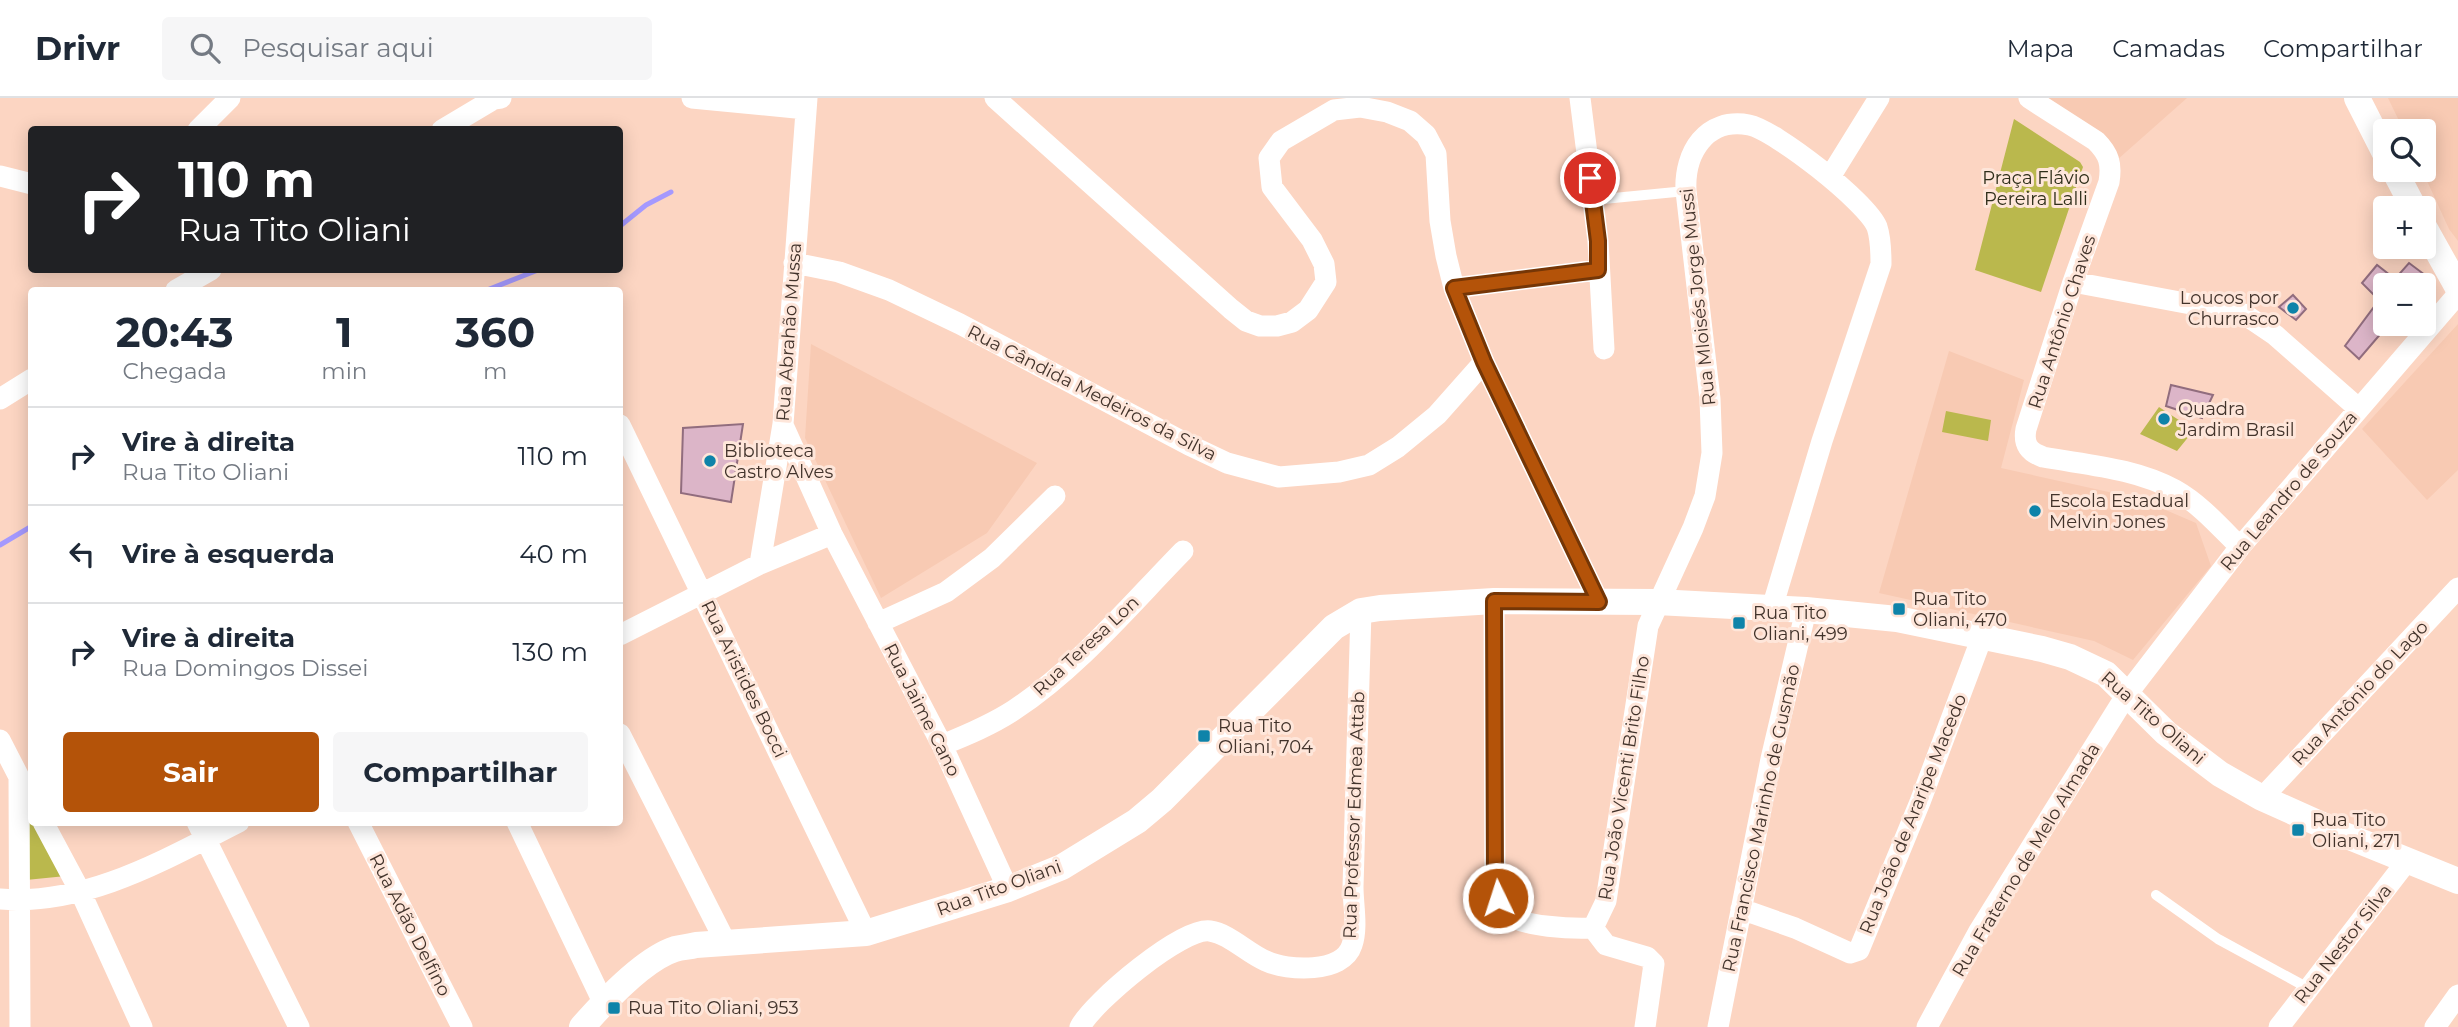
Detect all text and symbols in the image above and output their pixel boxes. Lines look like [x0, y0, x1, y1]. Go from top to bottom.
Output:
search box [162, 17, 652, 80]
text: Drivr [35, 28, 120, 68]
icon: search [186, 29, 224, 67]
text: Pesquisar aqui [242, 32, 434, 64]
text: Mapa [2007, 34, 2074, 63]
text: Camadas [2112, 34, 2225, 63]
text: Compartilhar [2263, 34, 2423, 63]
map controls [2373, 119, 2436, 336]
button: search [2373, 119, 2436, 182]
pin [1560, 148, 1620, 208]
text: 110 m [178, 150, 315, 209]
icon: right [63, 154, 154, 245]
icon: arrive [1571, 159, 1609, 197]
park label: Praça Flávio Pereira Lalli [1982, 167, 2090, 210]
street label: Rua Mloisés Jorge Mussi [1676, 187, 1720, 407]
button: + [2373, 196, 2436, 259]
text: Rua Tito Oliani [178, 210, 411, 249]
street label: Rua Antônio Chaves [2024, 232, 2101, 412]
street label: Rua Abrahão Mussa [772, 242, 806, 422]
button: − [2373, 273, 2436, 336]
place label: Loucos por Churrasco [2180, 287, 2279, 330]
marker: Loucos por Churrasco [2285, 300, 2301, 316]
text: 20:43 [116, 306, 234, 358]
text: 1 [336, 306, 353, 358]
text: 360 [455, 306, 535, 358]
street label: Rua Cândida Medeiros da Silva [964, 320, 1220, 466]
text: Chegada [123, 357, 227, 385]
text: min [321, 357, 367, 385]
text: m [483, 357, 507, 385]
place label: Quadra Jardim Brasil [2177, 398, 2295, 441]
street label: Rua Leandro de Souza [2216, 407, 2362, 575]
marker: Quadra Jardim Brasil [2156, 411, 2172, 427]
text: Vire à direita [122, 426, 295, 458]
icon: right [63, 437, 101, 475]
text: 110 m [518, 440, 588, 472]
place label: Biblioteca Castro Alves [724, 440, 833, 483]
marker: Biblioteca Castro Alves [702, 453, 718, 469]
text: Rua Tito Oliani [122, 458, 289, 486]
place label: Escola Estadual Melvin Jones [2049, 490, 2189, 533]
marker: Escola Estadual Melvin Jones [2027, 503, 2043, 519]
icon: left [63, 535, 101, 573]
text: Vire à esquerda [122, 538, 335, 570]
text: 40 m [519, 538, 588, 570]
place label: Rua Tito Oliani, 470 [1913, 588, 2007, 631]
street label: Rua Teresa Lon [1029, 591, 1143, 701]
street label: Rua Aristides Bocci [696, 597, 792, 761]
marker: Rua Tito Oliani, 470 [1891, 601, 1907, 617]
place label: Rua Tito Oliani, 499 [1753, 602, 1848, 645]
marker: Rua Tito Oliani, 499 [1731, 615, 1747, 631]
street label: Rua Antônio do Lago [2287, 616, 2433, 770]
text: Vire à direita [122, 622, 295, 654]
icon: right [63, 633, 101, 671]
text: 130 m [512, 636, 588, 668]
street label: Rua Jaime Cano [879, 640, 965, 780]
text: Rua Domingos Dissei [122, 654, 368, 682]
street label: Rua João Vicenti Brito Filho [1594, 654, 1654, 902]
street label: Rua Francisco Marinho de Gusmão [1718, 662, 1804, 974]
street label: Rua Tito Oliani [2096, 667, 2210, 769]
street label: Rua Professor Edmea Attab [1339, 691, 1369, 939]
street label: Rua João de Araripe Macedo [1855, 691, 1971, 937]
place label: Rua Tito Oliani, 704 [1218, 715, 1313, 758]
marker: Rua Tito Oliani, 704 [1196, 728, 1212, 744]
button: Sair [63, 732, 319, 812]
button: Compartilhar [333, 732, 588, 812]
street label: Rua Fraterno de Melo Almada [1947, 739, 2105, 981]
place label: Rua Tito Oliani, 271 [2312, 809, 2400, 852]
marker: Rua Tito Oliani, 271 [2290, 822, 2306, 838]
street label: Rua Adão Delfino [365, 850, 455, 1000]
street label: Rua Tito Oliani [934, 855, 1064, 921]
position arrow [1461, 861, 1535, 935]
street label: Rua Nestor Silva [2289, 880, 2397, 1008]
place label: Rua Tito Oliani, 953 [628, 997, 799, 1019]
marker: Rua Tito Oliani, 953 [606, 1000, 622, 1016]

